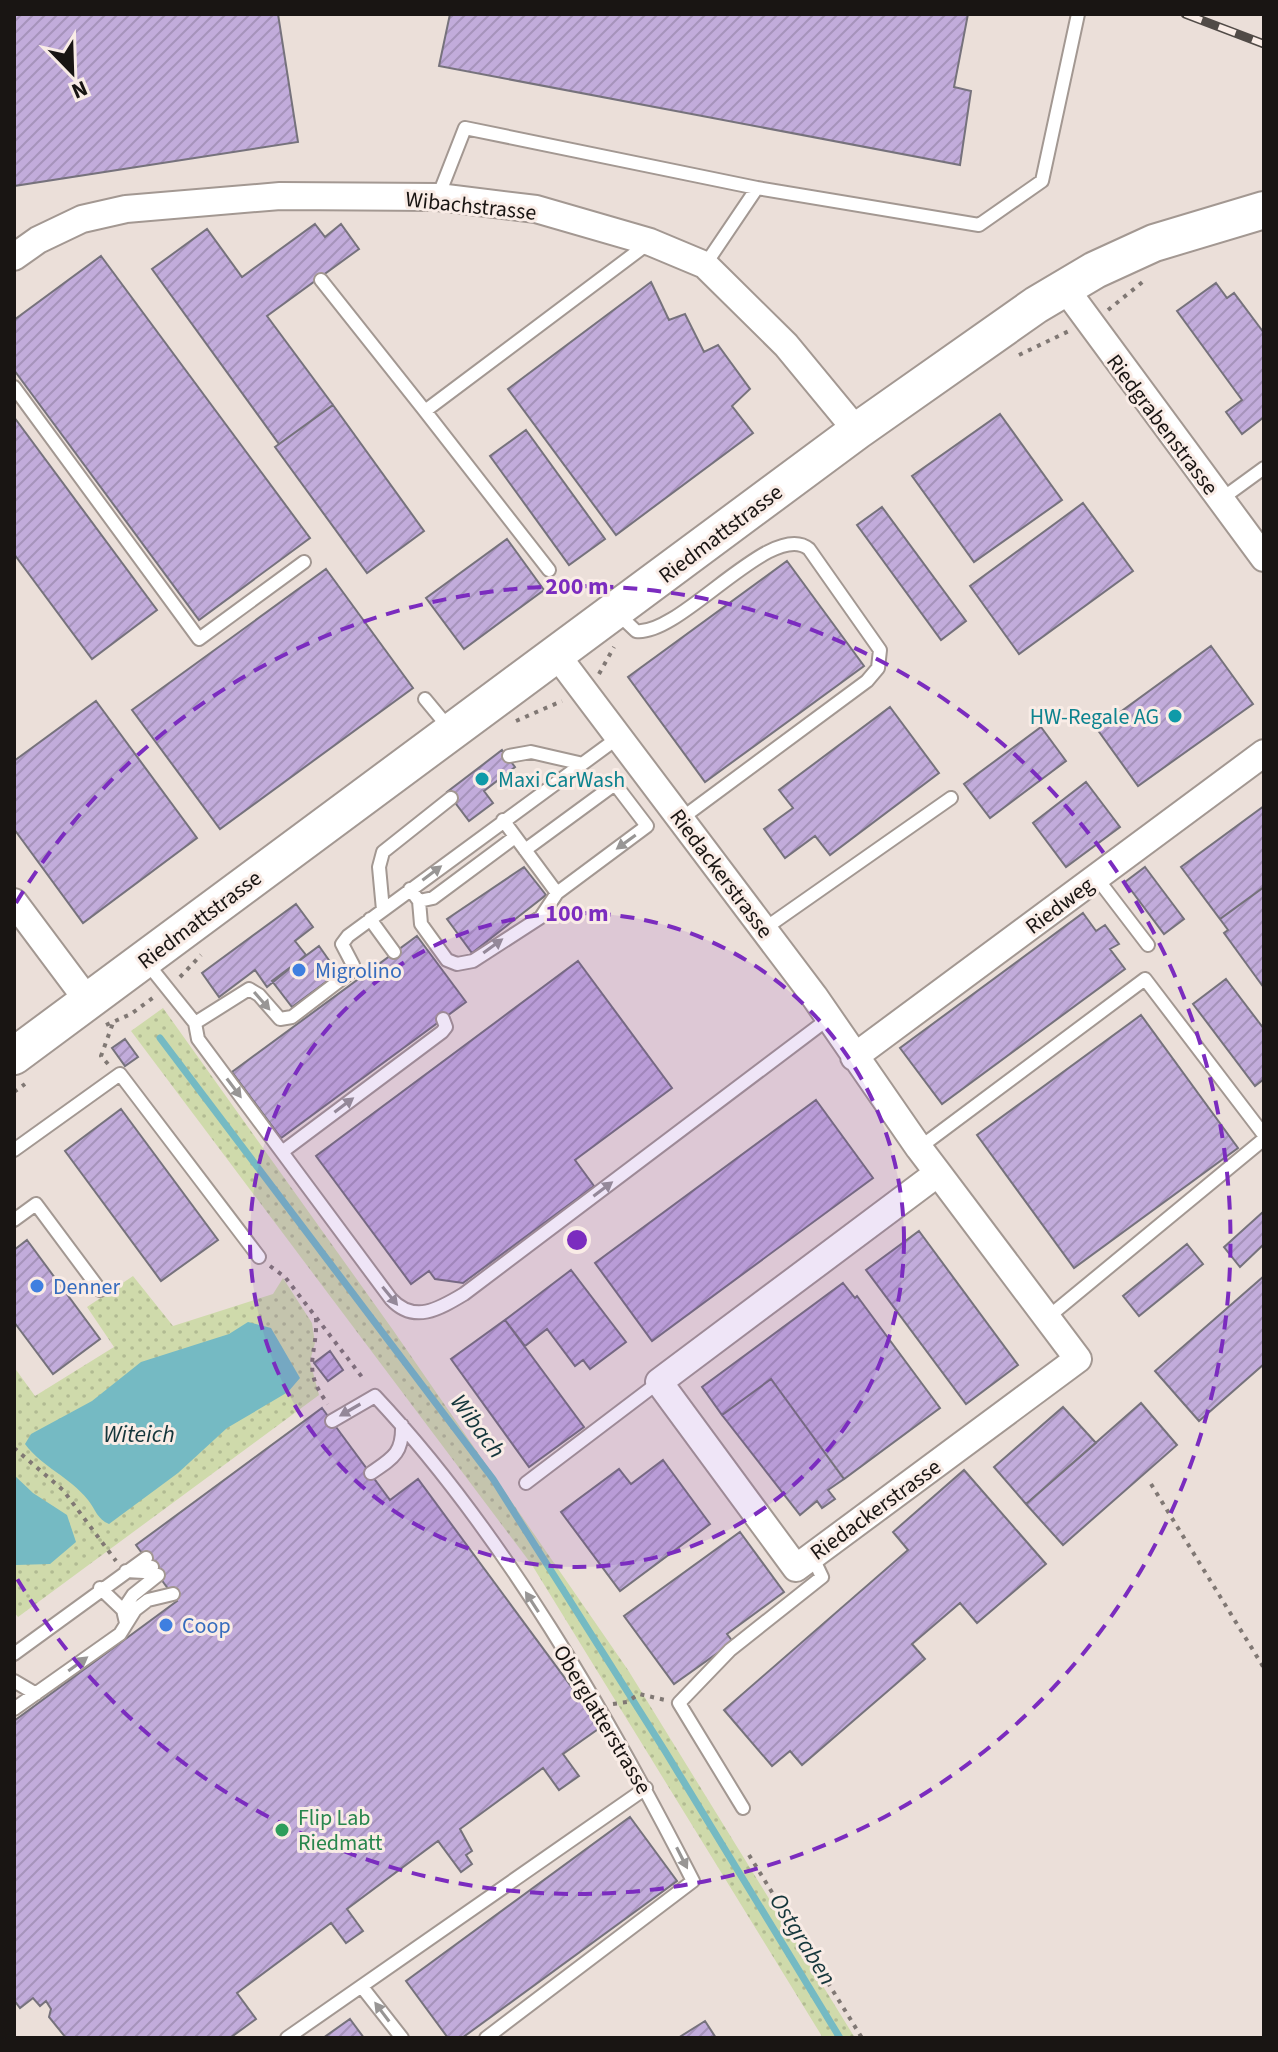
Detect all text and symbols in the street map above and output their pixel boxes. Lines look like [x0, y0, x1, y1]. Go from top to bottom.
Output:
north arrow [32, 32, 112, 112]
text: N [66, 72, 92, 107]
street label: Wibachstrasse [404, 183, 538, 229]
street label: Riedgrabenstrasse [1099, 347, 1226, 502]
street label: Riedmattstrasse [652, 476, 789, 591]
text: 200 m [545, 569, 609, 604]
place label: HW-Regale AG [1030, 701, 1159, 733]
marker: HW-Regale AG [1166, 707, 1184, 725]
place label: Maxi CarWash [498, 764, 625, 796]
marker: Maxi CarWash [473, 770, 491, 788]
street label: Riedackerstrasse [662, 802, 781, 945]
one-way arrow [616, 833, 636, 849]
street label: Riedmattstrasse [131, 862, 268, 977]
one-way arrow [422, 865, 442, 881]
street label: Riedweg [1019, 869, 1101, 942]
text: 100 m [545, 896, 609, 931]
one-way arrow [482, 938, 504, 954]
place label: Migrolino [315, 955, 402, 987]
marker: Migrolino [290, 961, 308, 979]
one-way arrow [253, 990, 270, 1010]
one-way arrow [226, 1077, 242, 1099]
one-way arrow [334, 1098, 354, 1114]
one-way arrow [593, 1181, 613, 1197]
centre of rings [563, 1226, 591, 1254]
place label: Denner [53, 1271, 120, 1303]
marker: Denner [28, 1277, 46, 1295]
one-way arrow [381, 1286, 398, 1306]
water label: Wibach [442, 1387, 513, 1466]
one-way arrow [339, 1403, 361, 1417]
water label: Witeich [103, 1417, 175, 1452]
street label: Riedackerstrasse [804, 1451, 948, 1568]
one-way arrow [525, 1592, 540, 1613]
place label: Coop [182, 1610, 231, 1642]
marker: Coop [157, 1616, 175, 1634]
street label: Oberglatterstrasse [545, 1639, 659, 1800]
one-way arrow [67, 1656, 89, 1672]
place label: Flip Lab Riedmatt [298, 1802, 383, 1859]
marker: Flip Lab Riedmatt [273, 1821, 291, 1839]
one-way arrow [675, 1846, 688, 1869]
water label: Ostgraben [760, 1886, 845, 1992]
one-way arrow [374, 2002, 390, 2023]

